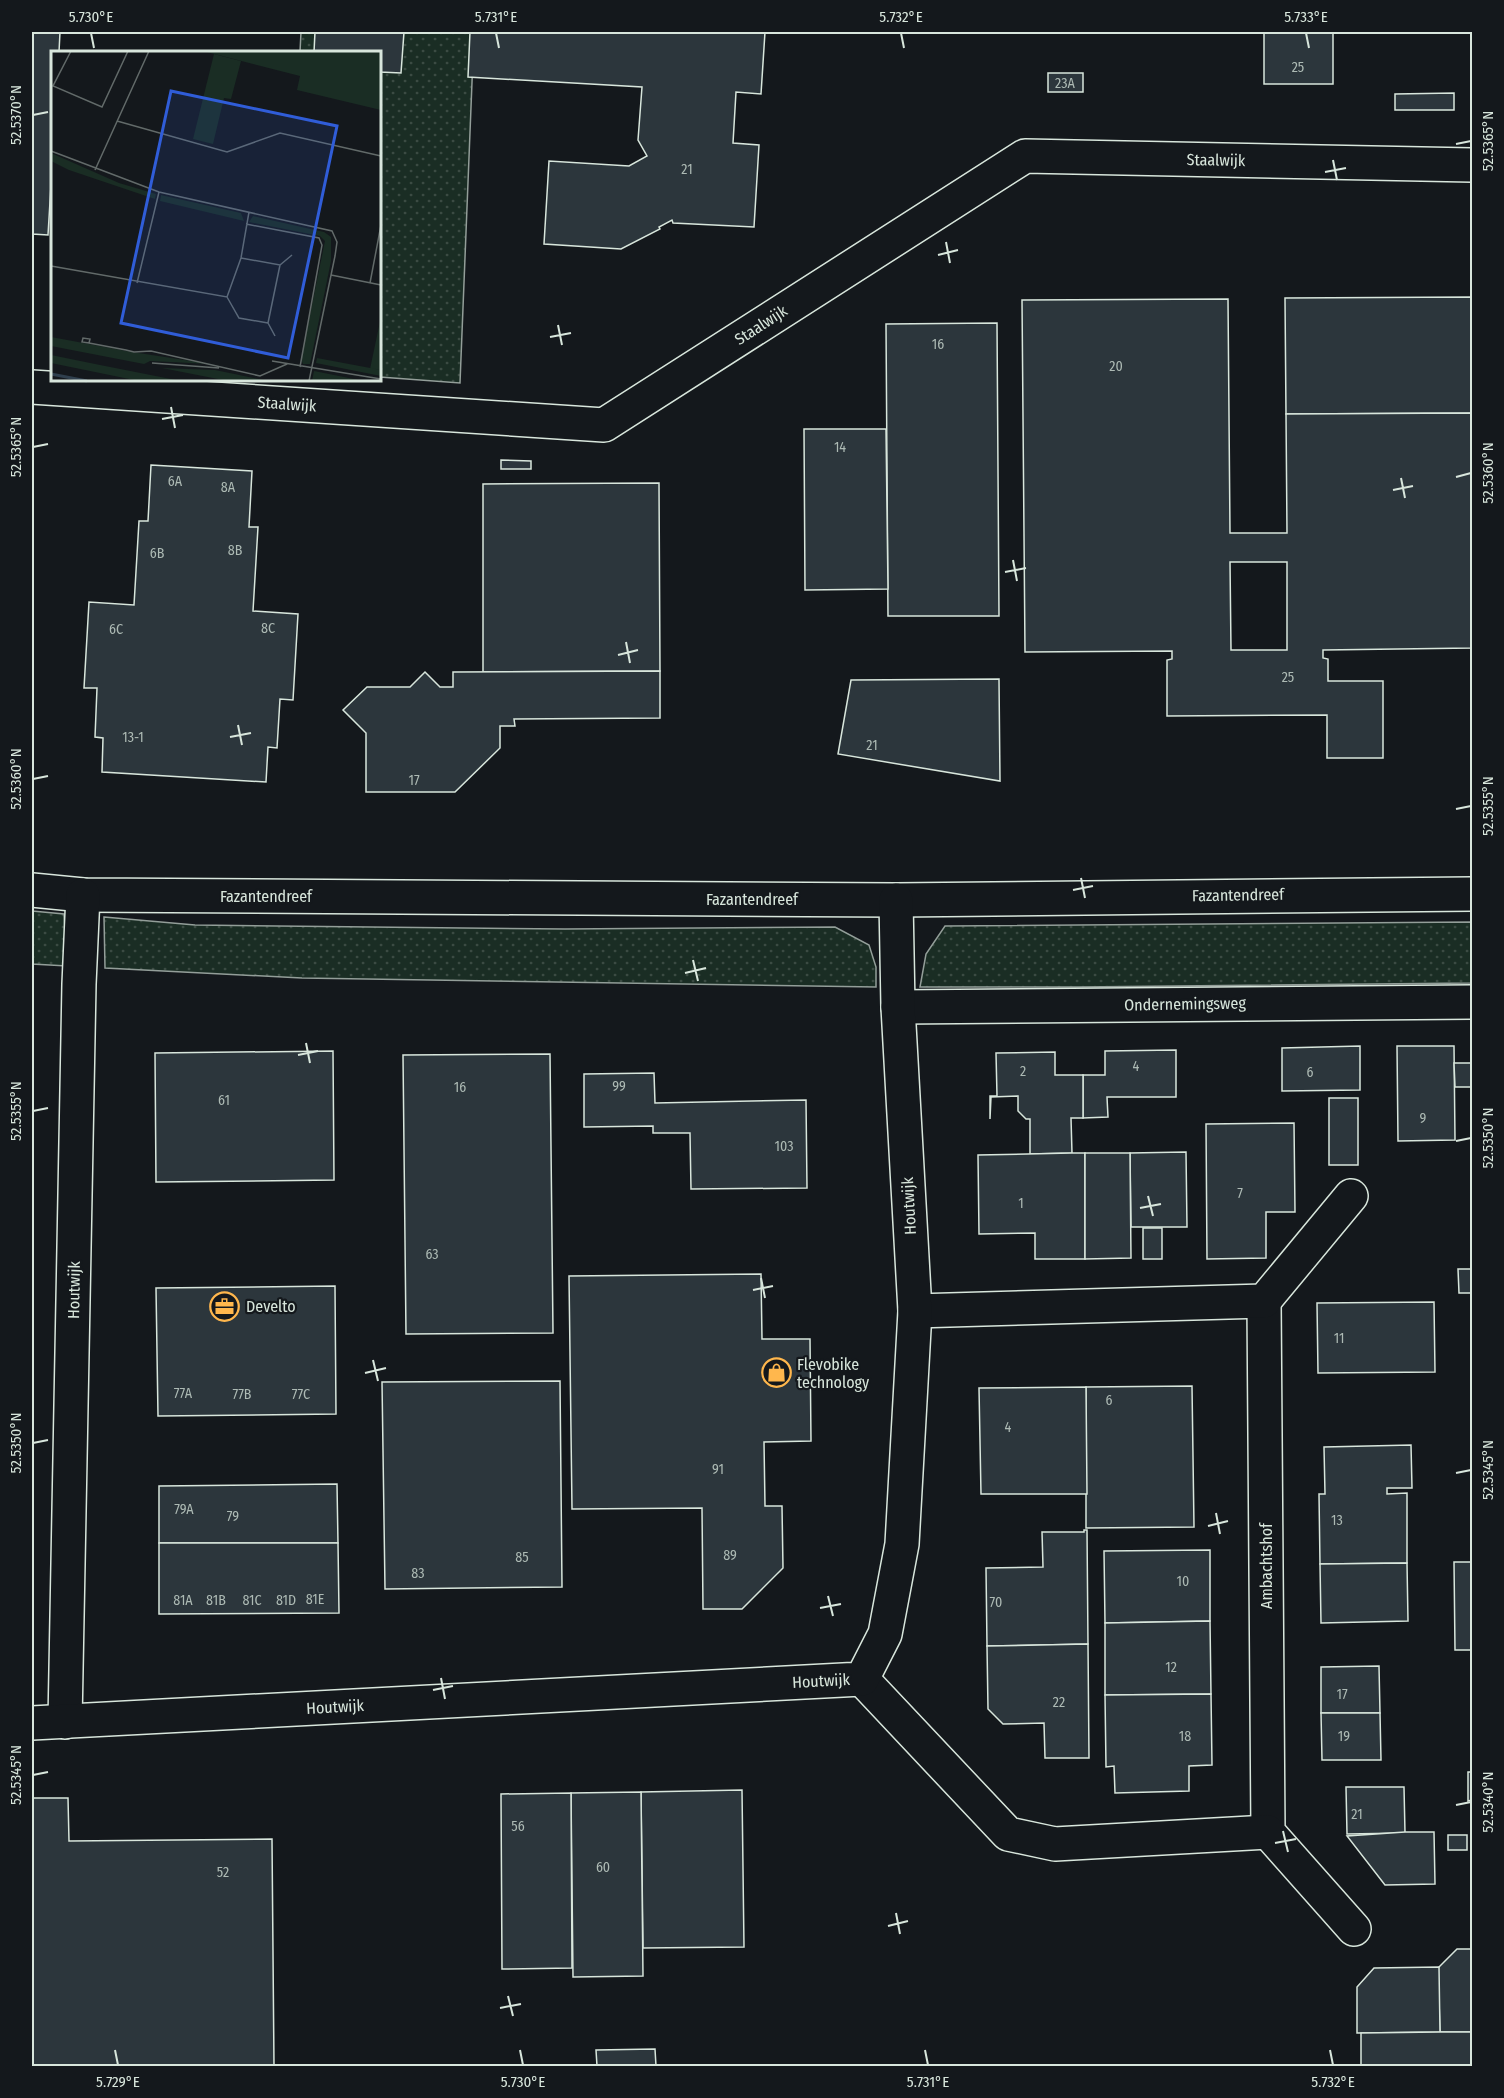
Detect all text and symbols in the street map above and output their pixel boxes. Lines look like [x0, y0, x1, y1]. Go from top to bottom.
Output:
text: 5.730°E [69, 8, 113, 26]
text: 5.731°E [475, 8, 517, 26]
text: 5.732°E [879, 8, 923, 26]
text: 5.733°E [1284, 8, 1328, 26]
inset map [51, 51, 381, 381]
house number: 25 [1292, 59, 1304, 76]
house number: 23A [1055, 75, 1076, 92]
text: 52.5370°N [7, 85, 25, 145]
text: 52.5365°N [1479, 111, 1497, 171]
street label: Staalwijk [1186, 150, 1246, 170]
house number: 21 [681, 161, 693, 178]
street label: Staalwijk [731, 301, 791, 349]
house number: 16 [932, 336, 944, 353]
house number: 20 [1109, 358, 1123, 375]
street label: Staalwijk [257, 392, 317, 416]
text: 52.5365°N [7, 417, 25, 477]
house number: 14 [834, 439, 846, 456]
text: 52.5360°N [1479, 442, 1497, 504]
house number: 6A [168, 473, 183, 490]
house number: 8A [221, 479, 236, 496]
house number: 8B [228, 542, 243, 559]
house number: 6B [150, 545, 165, 562]
house number: 8C [261, 620, 275, 637]
house number: 6C [109, 621, 123, 638]
house number: 25 [1282, 669, 1294, 686]
house number: 13-1 [122, 729, 144, 746]
house number: 21 [866, 737, 878, 754]
text: 52.5360°N [7, 748, 25, 810]
house number: 17 [408, 772, 420, 789]
text: 52.5355°N [1479, 776, 1497, 836]
street label: Fazantendreef [1192, 885, 1285, 905]
street label: Fazantendreef [220, 887, 313, 906]
street label: Fazantendreef [706, 890, 799, 909]
street label: Ondernemingsweg [1124, 993, 1246, 1015]
house number: 4 [1133, 1058, 1140, 1075]
house number: 2 [1020, 1063, 1026, 1080]
house number: 6 [1307, 1064, 1314, 1081]
house number: 99 [612, 1078, 626, 1095]
house number: 16 [454, 1079, 466, 1096]
text: 52.5355°N [7, 1081, 25, 1141]
house number: 61 [218, 1092, 230, 1109]
text: 52.5350°N [1479, 1107, 1497, 1169]
house number: 9 [1420, 1110, 1427, 1127]
house number: 103 [775, 1138, 793, 1155]
street label: Houtwijk [898, 1176, 920, 1235]
house number: 7 [1237, 1185, 1243, 1202]
house number: 1 [1018, 1195, 1024, 1212]
house number: 63 [425, 1246, 439, 1263]
street label: Houtwijk [64, 1260, 84, 1319]
office icon: Develto [209, 1290, 241, 1322]
place label: Develto [246, 1297, 296, 1316]
house number: 11 [1334, 1330, 1344, 1347]
place label: Flevobike technology [797, 1355, 870, 1392]
shop icon: Flevobike technology [760, 1357, 792, 1389]
house number: 77A [174, 1385, 193, 1402]
house number: 77B [232, 1386, 252, 1403]
house number: 77C [292, 1386, 310, 1403]
house number: 6 [1106, 1392, 1113, 1409]
text: 52.5350°N [7, 1412, 25, 1474]
house number: 4 [1005, 1419, 1012, 1436]
text: 52.5345°N [1479, 1440, 1497, 1500]
house number: 91 [712, 1461, 724, 1478]
house number: 79A [174, 1501, 194, 1518]
house number: 79 [227, 1508, 239, 1525]
house number: 13 [1331, 1512, 1343, 1529]
street label: Ambachtshof [1257, 1522, 1276, 1609]
house number: 89 [723, 1547, 737, 1564]
house number: 85 [515, 1549, 529, 1566]
house number: 83 [411, 1565, 425, 1582]
house number: 10 [1177, 1573, 1189, 1590]
house number: 81E [306, 1591, 325, 1608]
house number: 81A [173, 1592, 193, 1609]
house number: 81B [206, 1592, 226, 1609]
house number: 81C [242, 1592, 262, 1609]
house number: 81D [276, 1592, 296, 1609]
house number: 70 [990, 1594, 1002, 1611]
house number: 12 [1165, 1659, 1177, 1676]
street label: Houtwijk [792, 1670, 851, 1692]
house number: 17 [1336, 1686, 1348, 1703]
house number: 22 [1053, 1694, 1065, 1711]
street label: Houtwijk [306, 1696, 365, 1718]
house number: 18 [1179, 1728, 1191, 1745]
house number: 19 [1338, 1728, 1350, 1745]
text: 52.5345°N [7, 1745, 25, 1805]
text: 52.5340°N [1479, 1771, 1497, 1833]
house number: 21 [1351, 1806, 1363, 1823]
house number: 56 [511, 1818, 525, 1835]
house number: 60 [596, 1859, 610, 1876]
house number: 52 [217, 1864, 229, 1881]
text: 5.729°E [96, 2073, 140, 2091]
text: 5.730°E [501, 2073, 545, 2091]
text: 5.731°E [907, 2073, 949, 2091]
text: 5.732°E [1311, 2073, 1355, 2091]

